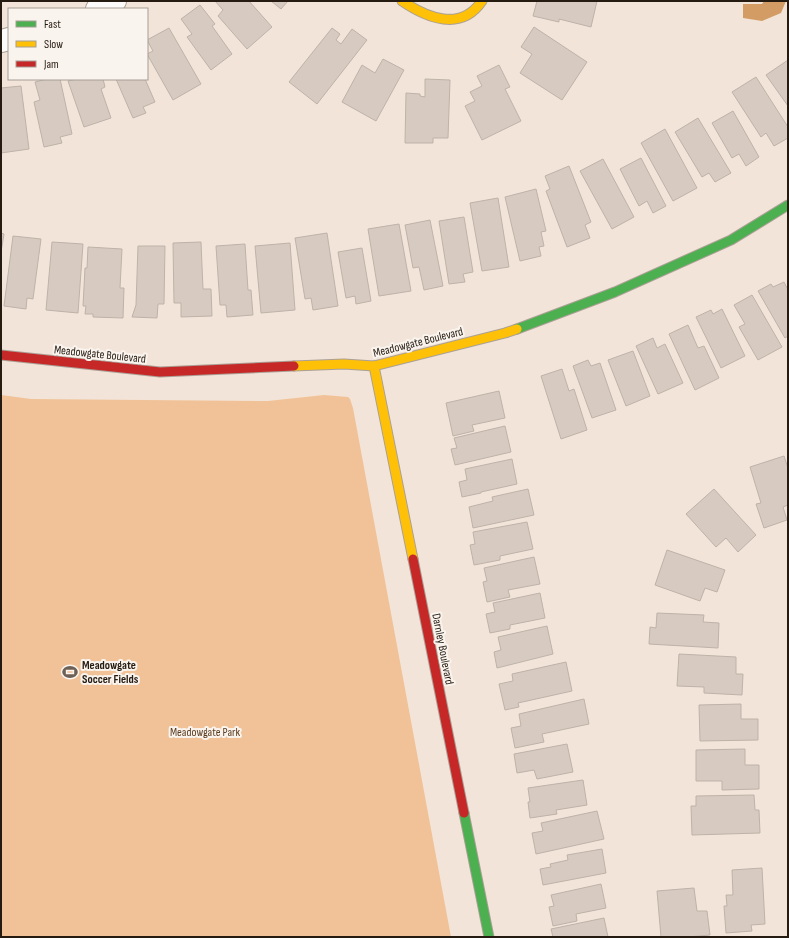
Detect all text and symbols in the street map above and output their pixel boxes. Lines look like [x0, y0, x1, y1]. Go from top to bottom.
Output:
legend [8, 8, 148, 80]
text: Fast [44, 17, 61, 32]
text: Slow [44, 37, 63, 52]
text: Jam [43, 57, 59, 72]
street label: Meadowgate Boulevard [372, 324, 465, 361]
street label: Meadowgate Boulevard [53, 342, 147, 367]
street label: Darnley Boulevard [428, 612, 457, 686]
place label: Meadowgate Soccer Fields [82, 658, 139, 687]
sports icon: Meadowgate Soccer Fields [61, 663, 79, 681]
park label: Meadowgate Park [170, 725, 240, 740]

